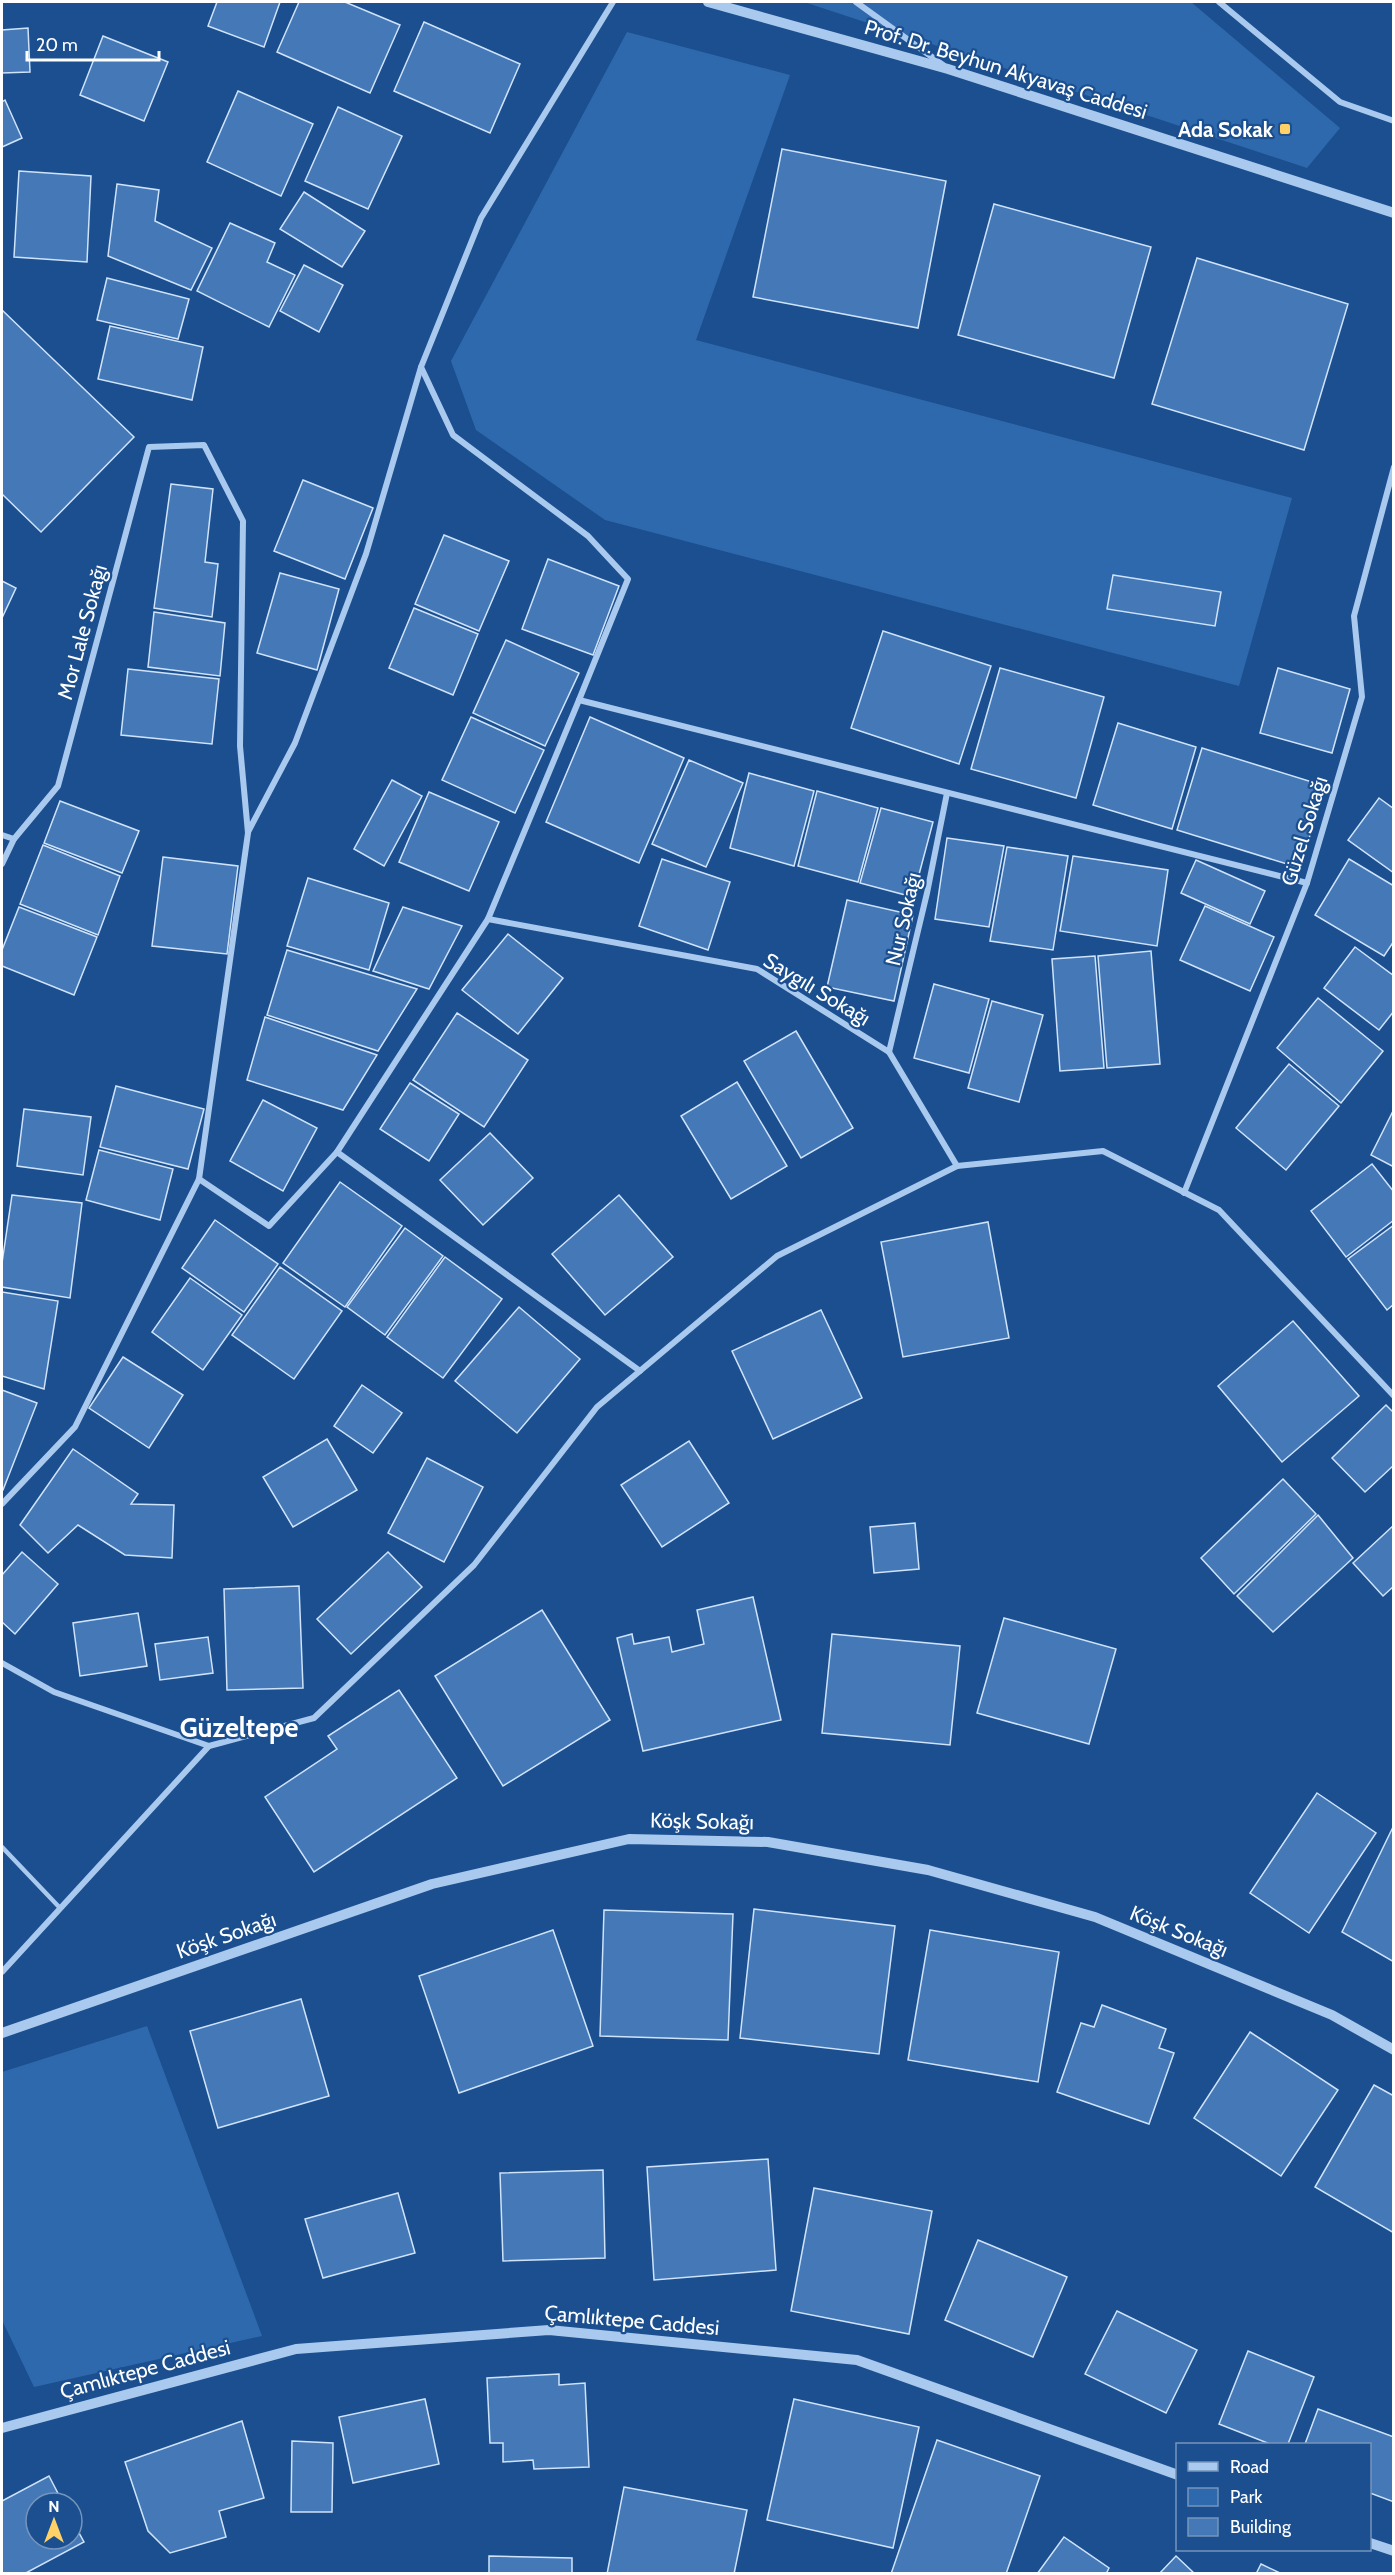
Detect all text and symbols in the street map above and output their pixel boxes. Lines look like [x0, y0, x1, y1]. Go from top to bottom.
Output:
street label: Prof. Dr. Beyhun Akyavaş Caddesi [862, 14, 1150, 124]
scale bar [27, 24, 159, 62]
text: 20 m [36, 34, 78, 56]
place label: Ada Sokak [1178, 117, 1274, 142]
marker: Ada Sokak [1278, 122, 1292, 136]
street label: Mor Lale Sokağı [52, 562, 112, 702]
street label: Güzel Sokağı [1276, 773, 1332, 889]
street label: Nur Sokağı [880, 870, 926, 968]
street label: Saygılı Sokağı [759, 947, 875, 1031]
district label: Güzeltepe [180, 1711, 298, 1744]
street label: Köşk Sokağı [650, 1808, 754, 1834]
street label: Köşk Sokağı [1126, 1900, 1232, 1962]
street label: Köşk Sokağı [173, 1906, 279, 1964]
street label: Çamlıktepe Caddesi [544, 2300, 720, 2340]
street label: Çamlıktepe Caddesi [57, 2334, 233, 2404]
legend [1176, 2443, 1371, 2551]
text: Road [1230, 2456, 1269, 2478]
text: Park [1230, 2486, 1263, 2508]
north arrow [24, 2491, 84, 2551]
text: N [48, 2497, 60, 2516]
text: Building [1230, 2516, 1292, 2538]

